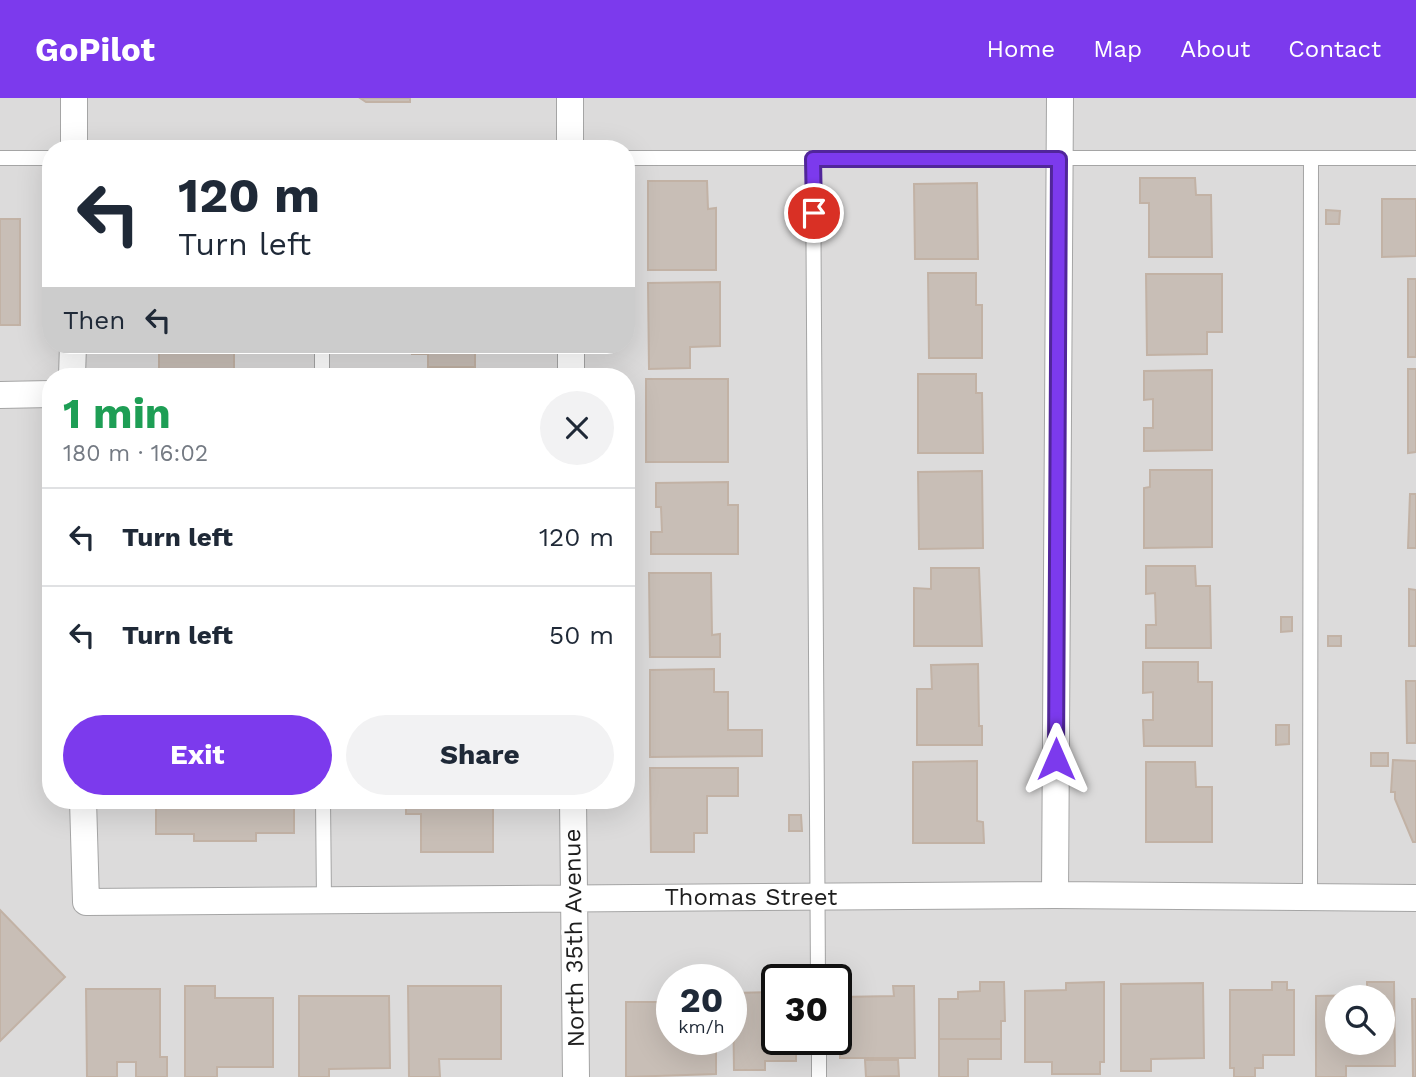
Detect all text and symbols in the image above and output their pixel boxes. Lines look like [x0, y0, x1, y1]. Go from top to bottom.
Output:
text: GoPilot [35, 30, 155, 69]
text: Home [987, 35, 1055, 63]
text: Map [1093, 35, 1142, 63]
text: About [1180, 35, 1250, 63]
text: Contact [1288, 35, 1381, 63]
text: 120 m [178, 166, 320, 224]
icon: left [63, 168, 154, 259]
pin [784, 183, 844, 243]
icon: arrive [795, 194, 833, 232]
text: Turn left [178, 225, 311, 263]
icon: left [139, 301, 177, 339]
text: Then [63, 305, 125, 335]
text: 1 min [63, 389, 171, 438]
button: close [540, 391, 614, 465]
text: 180 m · 16:02 [63, 440, 208, 467]
icon: left [63, 518, 101, 556]
text: Turn left [122, 522, 233, 552]
text: 120 m [539, 522, 614, 552]
icon: left [63, 616, 101, 654]
text: Turn left [122, 620, 233, 650]
text: 50 m [549, 620, 614, 650]
button: Exit [63, 715, 332, 795]
button: Share [346, 715, 614, 795]
position arrow [1019, 722, 1093, 796]
street label: North 35th Avenue [558, 828, 590, 1048]
street label: Thomas Street [665, 883, 837, 911]
speed limit sign: 30 [761, 964, 852, 1055]
text: 20 [680, 979, 723, 1021]
map controls [1325, 985, 1395, 1055]
button: search [1325, 985, 1395, 1055]
text: km/h [678, 1016, 725, 1037]

